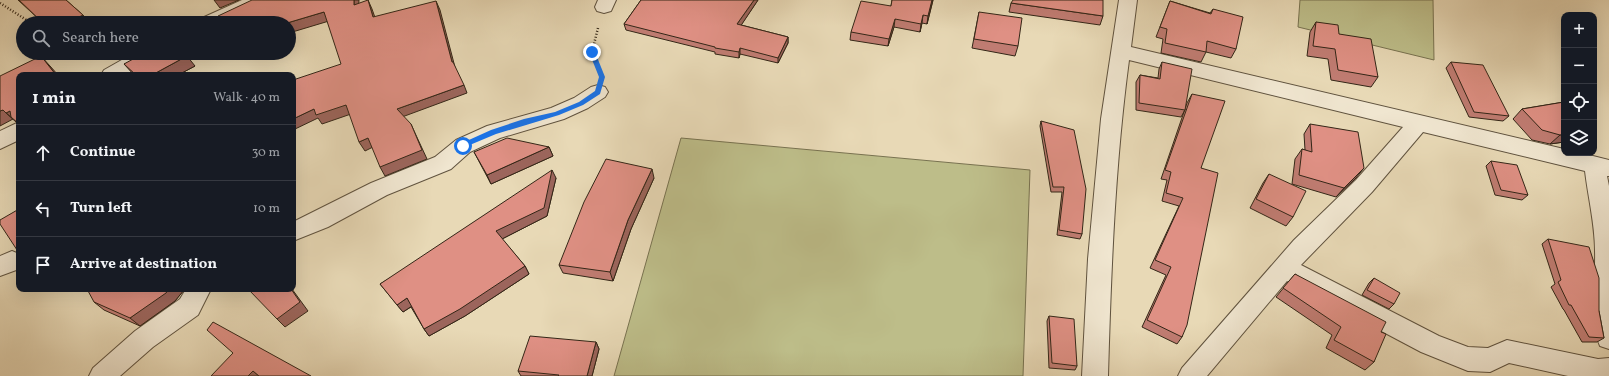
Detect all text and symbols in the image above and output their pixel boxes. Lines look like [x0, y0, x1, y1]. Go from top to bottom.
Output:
map controls [1561, 12, 1597, 156]
button: + [1561, 12, 1597, 48]
search box [16, 16, 296, 60]
icon: search [30, 27, 52, 49]
text: Search here [62, 28, 139, 49]
route end [583, 43, 601, 61]
button: − [1561, 48, 1597, 84]
button: locate [1561, 84, 1597, 120]
text: 1 min [32, 87, 76, 110]
text: Walk · 40 m [213, 89, 280, 107]
button: layers [1561, 120, 1597, 156]
route start [454, 137, 472, 155]
icon: ahead [32, 142, 54, 164]
text: Continue [70, 142, 135, 163]
text: 30 m [252, 144, 280, 162]
icon: left [32, 198, 54, 220]
text: Turn left [70, 198, 132, 219]
text: 10 m [253, 200, 280, 218]
icon: arrive [32, 254, 54, 276]
text: Arrive at destination [70, 254, 217, 275]

